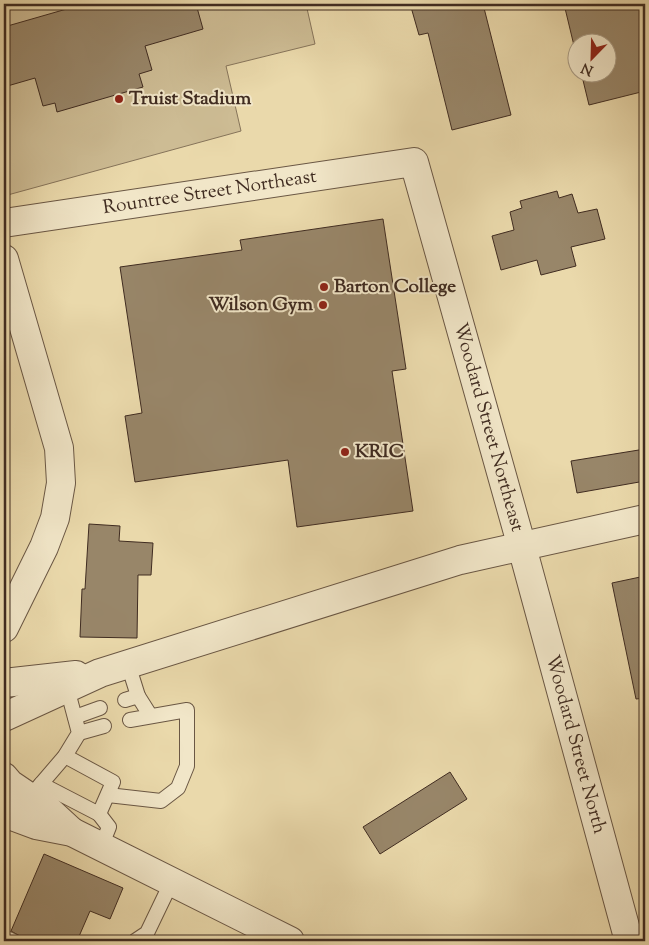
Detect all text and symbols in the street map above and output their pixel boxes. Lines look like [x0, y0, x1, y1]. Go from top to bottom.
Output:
north arrow [566, 32, 616, 82]
text: N [579, 57, 597, 80]
place label: Truist Stadium [129, 86, 251, 113]
marker: Truist Stadium [113, 93, 125, 105]
street label: Rountree Street Northeast [101, 163, 319, 222]
place label: Barton College [334, 274, 456, 301]
marker: Barton College [318, 281, 330, 293]
place label: Wilson Gym [208, 292, 313, 319]
marker: Wilson Gym [317, 299, 329, 311]
street label: Woodard Street Northeast [446, 320, 531, 535]
place label: KRIC [355, 439, 404, 466]
marker: KRIC [339, 446, 351, 458]
street label: Woodard Street North [538, 652, 613, 837]

